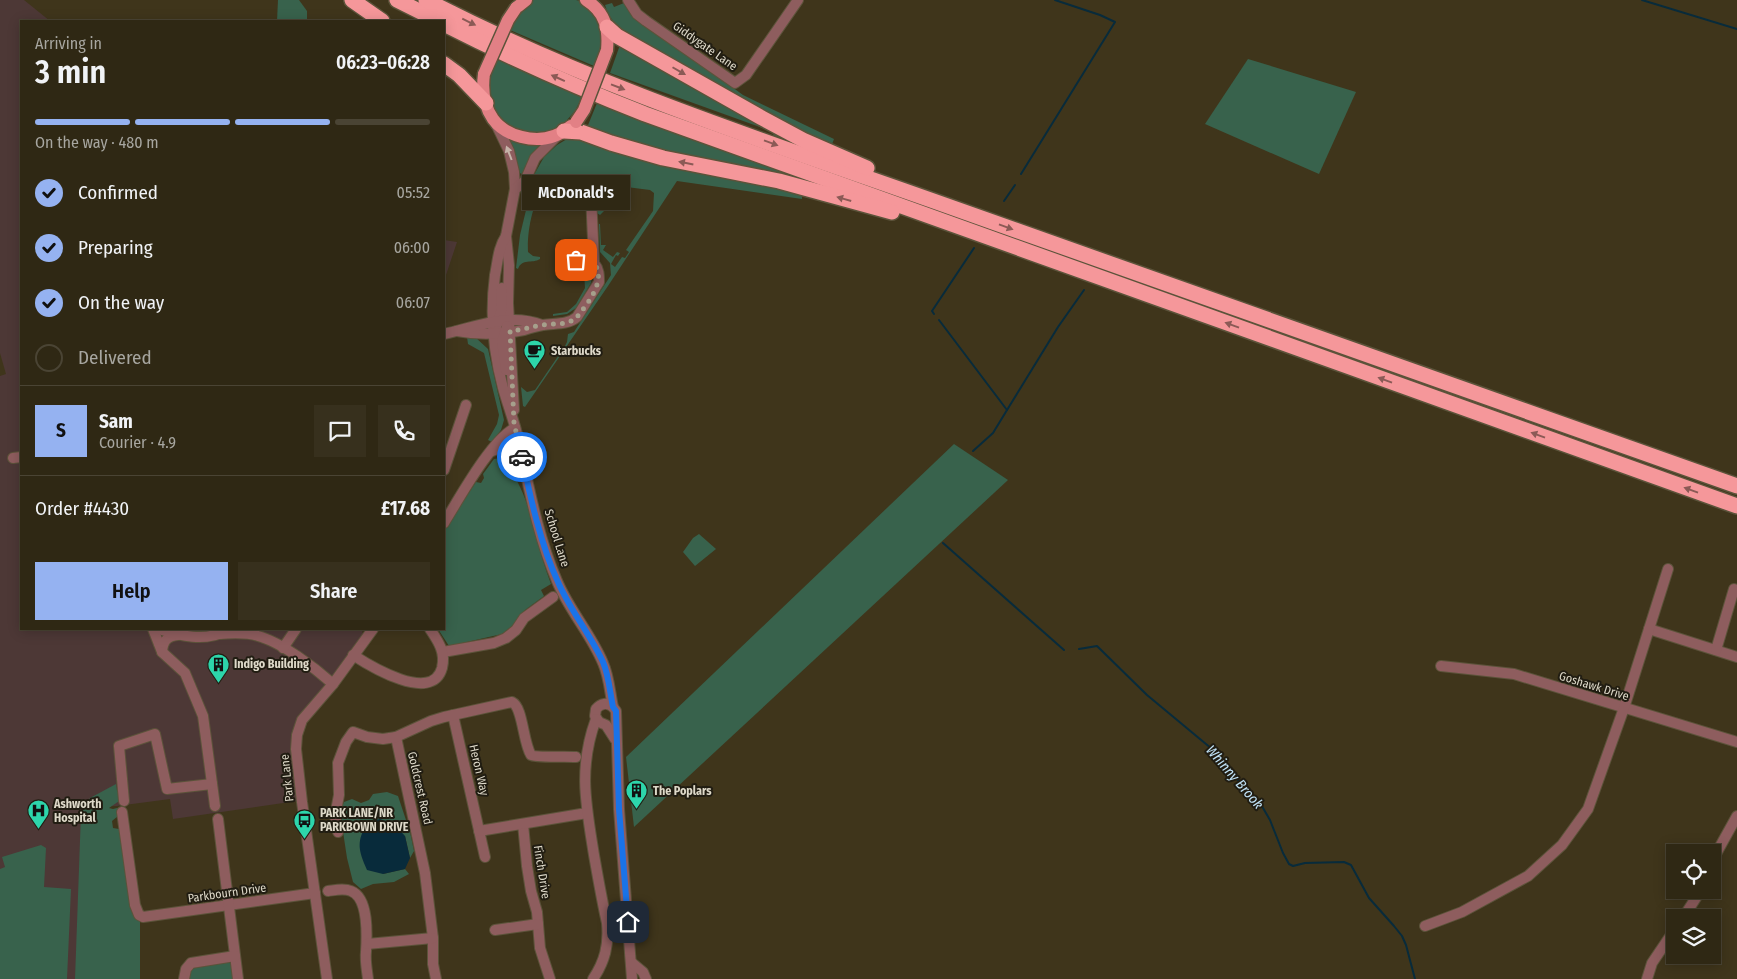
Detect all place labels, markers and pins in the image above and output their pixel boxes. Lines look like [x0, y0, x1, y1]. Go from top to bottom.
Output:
callout: McDonald's [522, 175, 630, 210]
pin [555, 239, 597, 281]
cafe icon: Starbucks [523, 339, 547, 370]
place label: Starbucks [551, 344, 602, 358]
building icon: Indigo Building [206, 652, 230, 683]
place label: Indigo Building [234, 657, 309, 671]
building icon: The Poplars [625, 779, 649, 810]
place label: The Poplars [653, 784, 712, 798]
place label: Ashworth Hospital [53, 797, 102, 825]
hospital icon: Ashworth Hospital [26, 799, 50, 830]
place label: PARK LANE/NR PARKBOWN DRIVE [320, 806, 409, 834]
bus stop icon: PARK LANE/NR PARKBOWN DRIVE [292, 808, 316, 839]
pin [607, 901, 649, 943]

